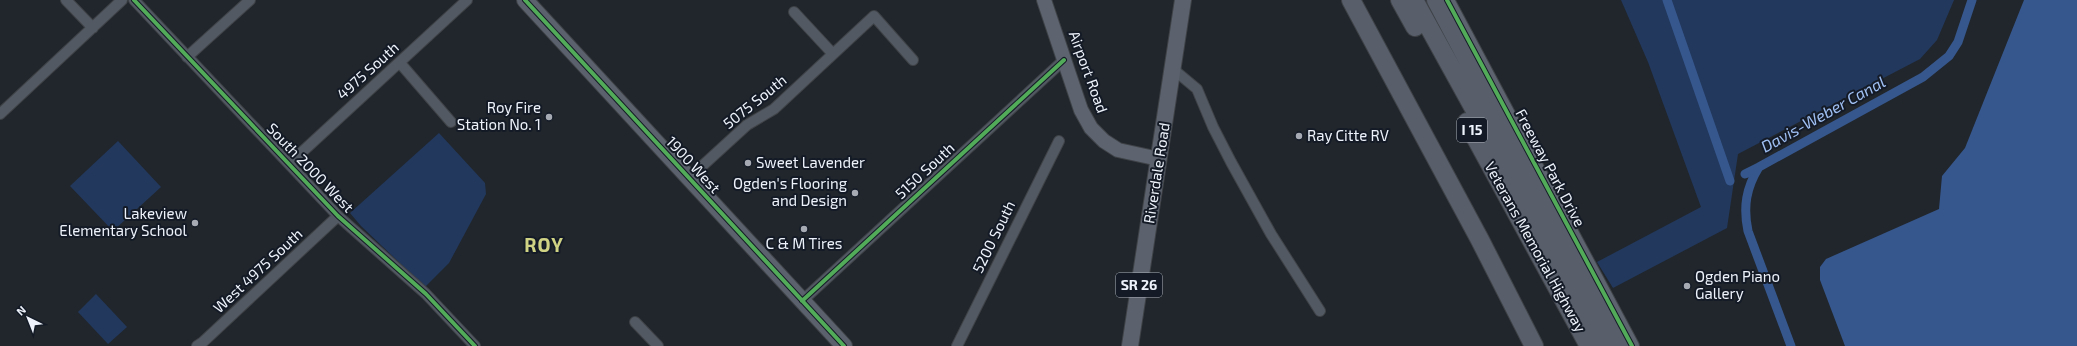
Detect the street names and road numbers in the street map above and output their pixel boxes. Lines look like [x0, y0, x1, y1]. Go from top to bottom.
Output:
street label: Airport Road [1066, 28, 1112, 115]
street label: 4975 South [333, 38, 402, 103]
street label: 5075 South [719, 70, 790, 132]
street label: Freeway Park Drive [1512, 106, 1590, 229]
road number: I 15 [1457, 118, 1487, 142]
street label: South 2000 West [263, 119, 358, 216]
street label: Riverdale Road [1139, 121, 1173, 225]
street label: 1900 West [663, 132, 725, 197]
street label: 5150 South [891, 138, 958, 202]
street label: Veterans Memorial Highway [1481, 158, 1590, 335]
street label: 5200 South [968, 198, 1018, 275]
street label: West 4975 South [209, 224, 306, 316]
road number: SR 26 [1116, 273, 1162, 297]

